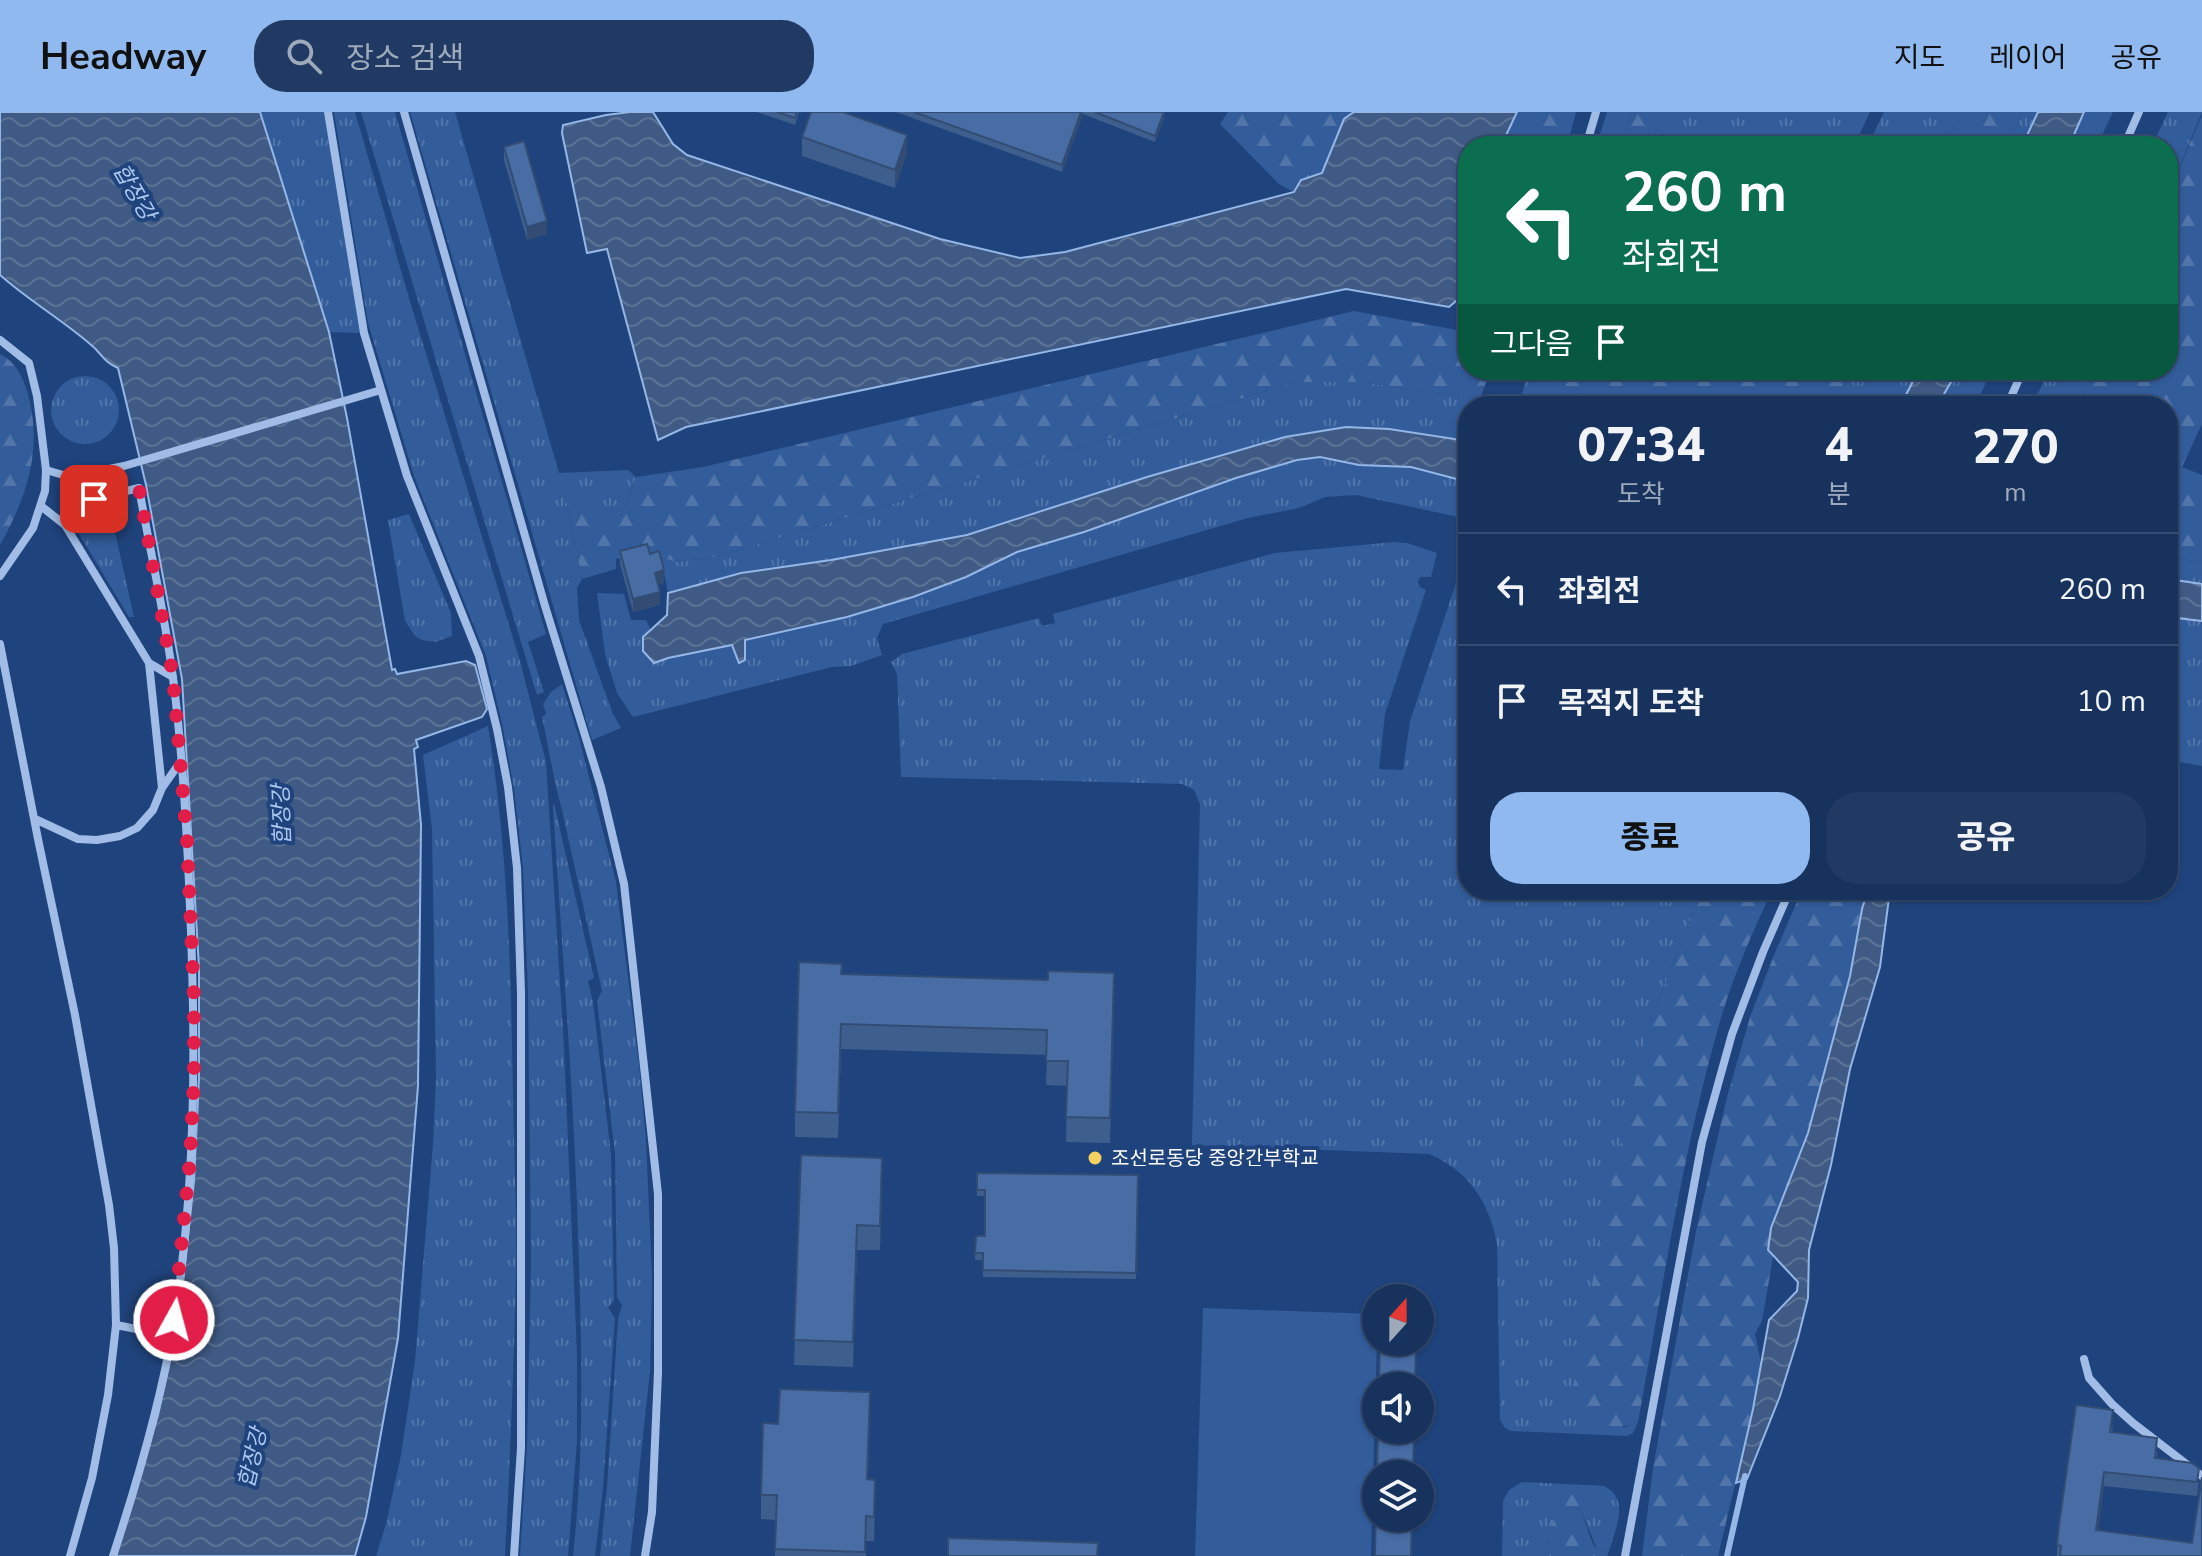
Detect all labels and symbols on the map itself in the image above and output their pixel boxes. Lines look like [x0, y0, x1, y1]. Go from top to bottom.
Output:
water label: 합장강 [106, 158, 164, 228]
pin [60, 465, 128, 533]
water label: 합장강 [266, 781, 298, 846]
place label: 조선로동당 중앙간부학교 [1111, 1145, 1319, 1172]
marker: 조선로동당 중앙간부학교 [1086, 1149, 1104, 1167]
position arrow [132, 1278, 216, 1362]
north arrow [1362, 1284, 1434, 1356]
water label: 합장강 [232, 1422, 275, 1491]

